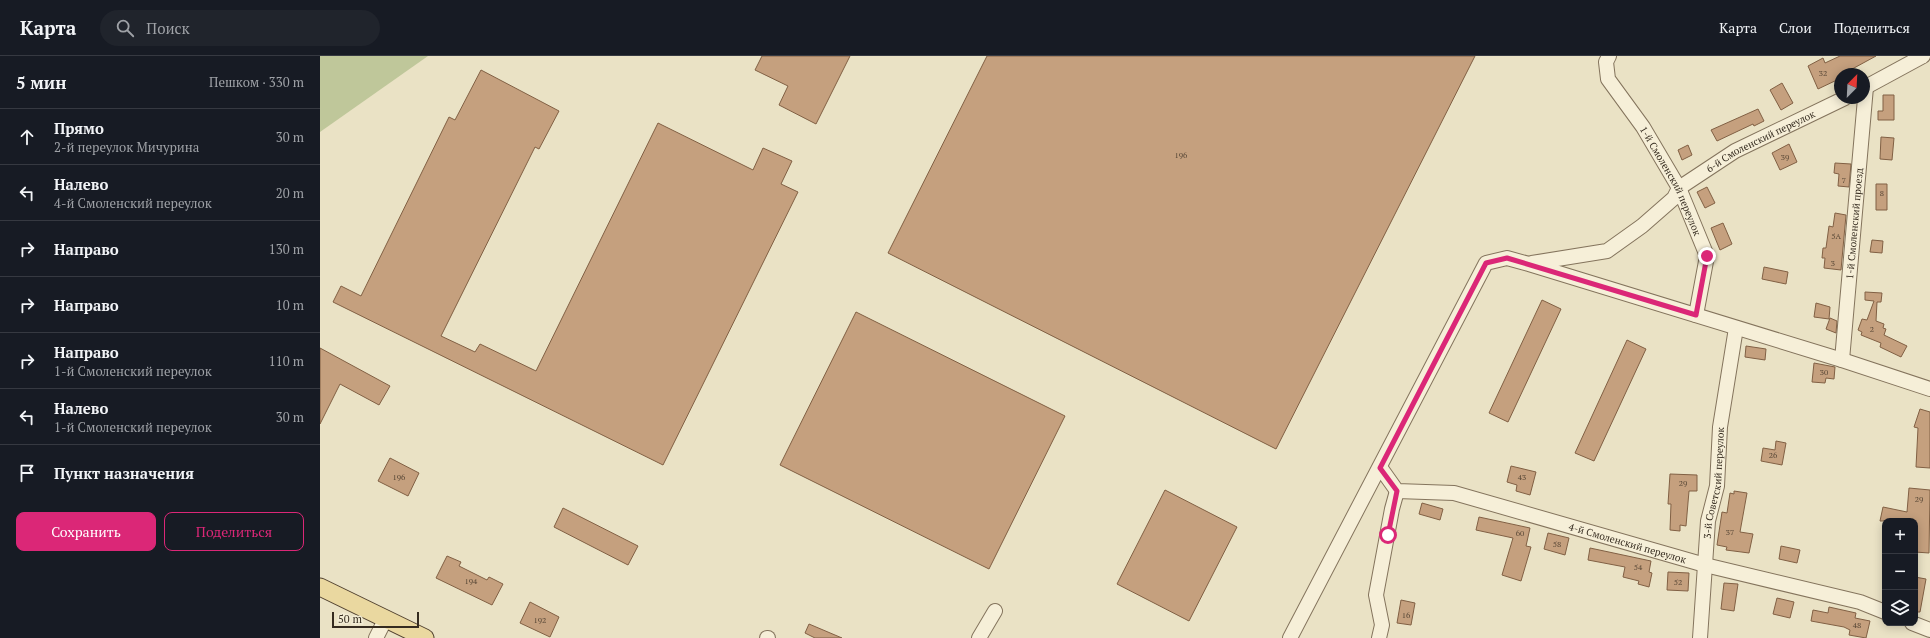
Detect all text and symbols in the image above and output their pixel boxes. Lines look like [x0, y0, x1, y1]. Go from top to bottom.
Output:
search box [100, 10, 380, 46]
text: Карта [20, 15, 76, 40]
icon: search [114, 17, 136, 39]
text: Поиск [146, 18, 190, 38]
text: Карта [1719, 18, 1757, 37]
text: Слои [1779, 18, 1812, 37]
text: Поделиться [1834, 18, 1910, 37]
house number: 32 [1819, 68, 1827, 78]
north arrow [1834, 68, 1870, 104]
text: 5 мин [16, 71, 66, 94]
text: Пешком · 330 m [209, 73, 304, 91]
street label: 6-й Смоленский переулок [1703, 107, 1818, 175]
text: Прямо [54, 118, 104, 138]
street label: 1-й Смоленский переулок [1637, 124, 1705, 238]
icon: ahead [16, 126, 38, 148]
text: 30 m [276, 128, 304, 146]
text: 2-й переулок Мичурина [54, 138, 199, 156]
house number: 196 [1175, 150, 1188, 160]
house number: 39 [1781, 152, 1789, 162]
street label: 1-й Смоленский проезд [1843, 167, 1865, 280]
text: Налево [54, 174, 108, 194]
house number: 7 [1842, 175, 1846, 185]
icon: left [16, 182, 38, 204]
text: 20 m [276, 184, 304, 202]
house number: 8 [1880, 188, 1884, 198]
text: 4-й Смоленский переулок [54, 194, 212, 212]
house number: 5А [1831, 231, 1841, 241]
icon: right [16, 238, 38, 260]
text: Направо [54, 239, 119, 259]
text: 130 m [269, 240, 304, 258]
route end [1698, 247, 1716, 265]
house number: 3 [1831, 258, 1835, 268]
icon: right [16, 294, 38, 316]
text: Направо [54, 295, 119, 315]
text: 10 m [276, 296, 304, 314]
house number: 2 [1870, 324, 1874, 334]
text: Направо [54, 342, 119, 362]
icon: right [16, 350, 38, 372]
text: 110 m [269, 352, 304, 370]
text: 1-й Смоленский переулок [54, 362, 212, 380]
house number: 30 [1820, 367, 1828, 377]
text: Налево [54, 398, 108, 418]
icon: left [16, 406, 38, 428]
text: 30 m [276, 408, 304, 426]
text: 1-й Смоленский переулок [54, 418, 212, 436]
street label: 3-й Советский переулок [1700, 426, 1727, 539]
house number: 26 [1769, 450, 1778, 460]
icon: arrive [16, 462, 38, 484]
text: Пункт назначения [54, 463, 194, 483]
house number: 196 [393, 472, 406, 482]
house number: 43 [1518, 472, 1526, 482]
house number: 29 [1679, 478, 1687, 488]
house number: 29 [1915, 494, 1923, 504]
button: Сохранить [16, 512, 156, 551]
button: Поделиться [164, 512, 304, 551]
map controls [1882, 518, 1918, 626]
button: + [1882, 518, 1918, 554]
street label: 4-й Смоленский переулок [1567, 520, 1688, 566]
route start [1379, 526, 1397, 544]
house number: 37 [1726, 527, 1734, 537]
house number: 60 [1516, 528, 1524, 538]
house number: 58 [1553, 539, 1561, 549]
button: − [1882, 554, 1918, 590]
house number: 54 [1634, 562, 1643, 572]
house number: 194 [465, 576, 478, 586]
house number: 52 [1674, 577, 1682, 587]
button: layers [1882, 590, 1918, 626]
scale bar [332, 610, 419, 629]
house number: 16 [1402, 610, 1411, 620]
text: 50 m [338, 612, 362, 626]
house number: 192 [534, 615, 546, 625]
house number: 48 [1853, 620, 1861, 630]

